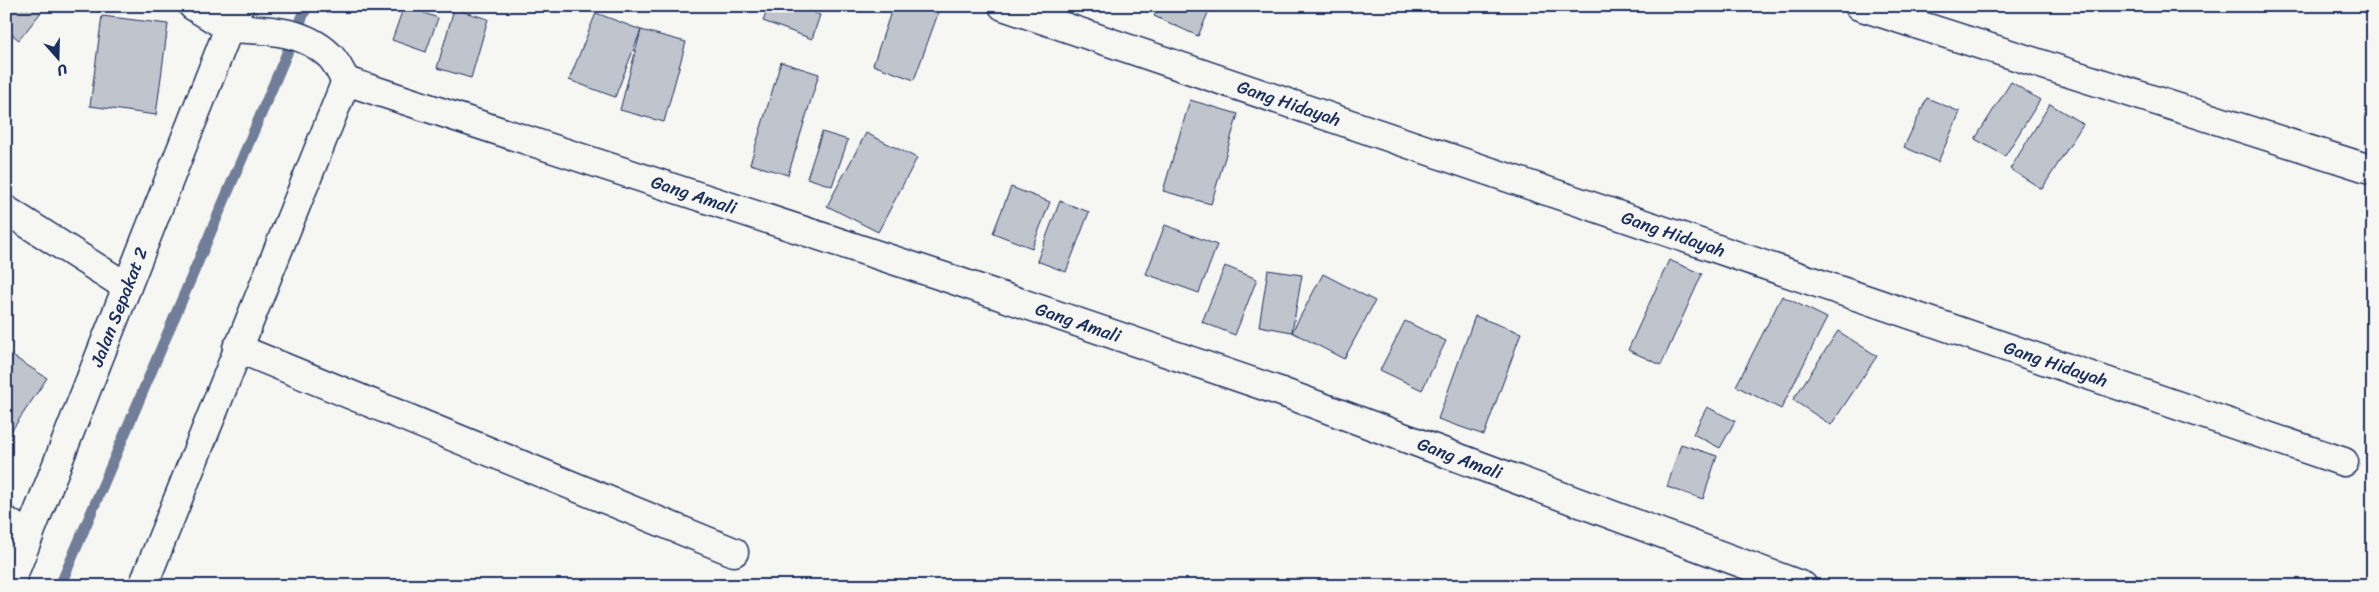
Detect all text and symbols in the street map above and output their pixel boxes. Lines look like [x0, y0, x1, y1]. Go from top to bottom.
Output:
north arrow [32, 32, 82, 82]
text: U [53, 56, 71, 83]
street label: Gang Hidayah [1233, 71, 1345, 136]
street label: Gang Amali [647, 166, 742, 224]
street label: Gang Hidayah [1617, 201, 1730, 266]
street label: Jalan Sepakat 2 [81, 242, 157, 372]
street label: Gang Amali [1031, 293, 1126, 352]
street label: Gang Hidayah [2000, 331, 2112, 397]
street label: Gang Amali [1413, 428, 1508, 489]

